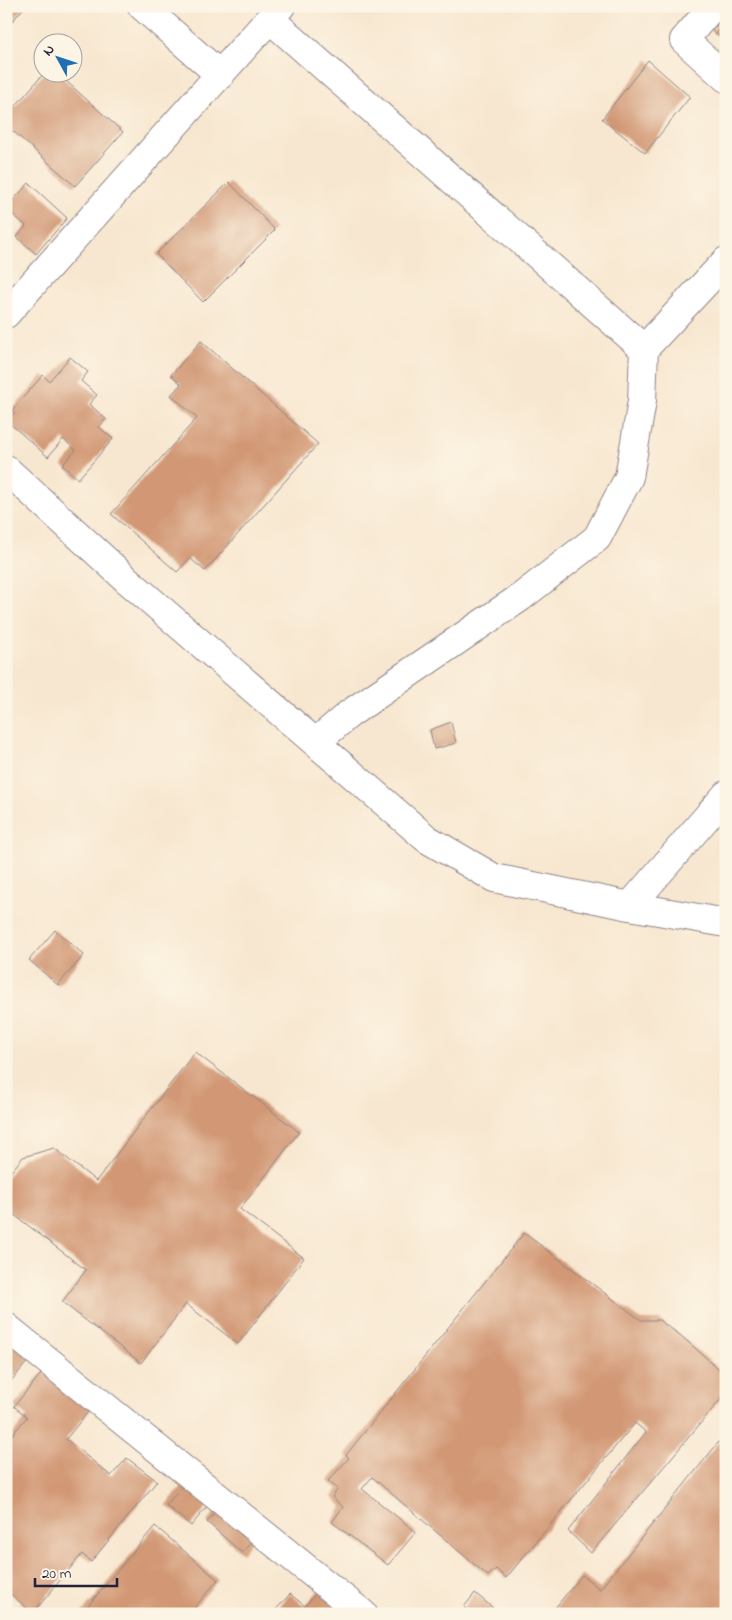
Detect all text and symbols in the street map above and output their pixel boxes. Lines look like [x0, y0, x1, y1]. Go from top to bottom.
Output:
north arrow [32, 32, 82, 82]
text: N [38, 40, 60, 61]
scale bar [35, 1555, 118, 1587]
text: 20 m [42, 1563, 72, 1585]

